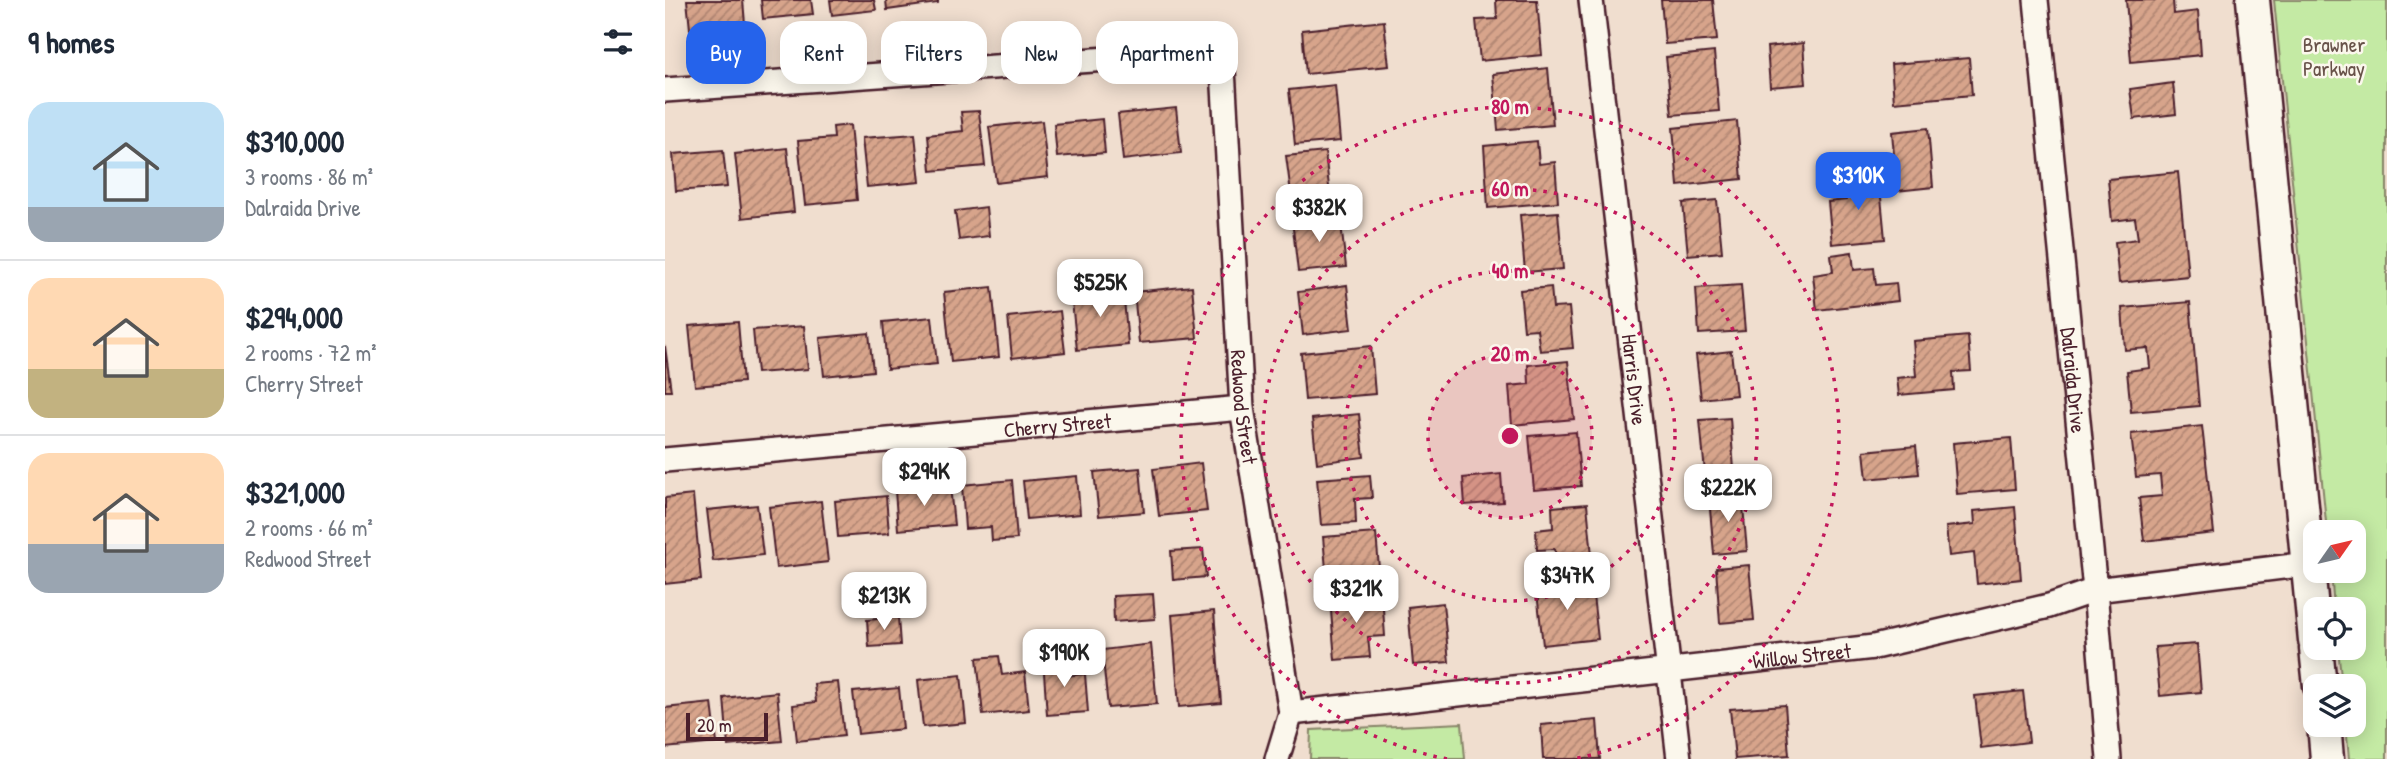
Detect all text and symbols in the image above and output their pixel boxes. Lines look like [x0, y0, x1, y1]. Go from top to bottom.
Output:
chip: Buy [686, 21, 766, 84]
chip: Rent [780, 21, 867, 84]
chip: Filters [881, 21, 987, 84]
chip: New [1001, 21, 1082, 84]
chip: Apartment [1096, 21, 1238, 84]
text: 9 homes [28, 22, 115, 62]
icon: filters [599, 23, 637, 61]
park label: Brawner Parkway [2303, 30, 2365, 83]
text: 80 m [1491, 92, 1529, 121]
text: $310,000 [245, 121, 344, 161]
icon: home [84, 130, 168, 214]
pin: $310K [1809, 152, 1907, 212]
text: $310K [1832, 159, 1884, 190]
text: 3 rooms · 86 m² [245, 161, 373, 192]
text: 60 m [1492, 174, 1528, 203]
pin: $382K [1270, 184, 1368, 244]
text: $382K [1292, 191, 1346, 222]
text: Dalraida Drive [245, 192, 361, 223]
text: 40 m [1492, 256, 1528, 285]
pin: $525K [1051, 260, 1149, 319]
text: $525K [1073, 266, 1127, 297]
text: $294,000 [245, 297, 343, 337]
icon: home [84, 306, 168, 390]
street label: Dalraida Drive [2054, 326, 2094, 434]
street label: Harris Drive [1615, 332, 1655, 427]
text: 2 rooms · 72 m² [245, 337, 377, 368]
text: 20 m [1491, 339, 1529, 368]
street label: Redwood Street [1224, 349, 1265, 467]
text: Cherry Street [245, 368, 363, 399]
street label: Cherry Street [1003, 405, 1113, 444]
centre of rings [1498, 424, 1522, 448]
pin: $294K [875, 448, 973, 508]
text: $294K [898, 455, 950, 486]
pin: $222K [1679, 464, 1777, 524]
text: $222K [1700, 471, 1756, 502]
text: $321,000 [245, 472, 345, 512]
icon: home [84, 481, 168, 565]
text: 2 rooms · 66 m² [245, 512, 373, 543]
north arrow [2303, 520, 2366, 583]
map controls [2303, 520, 2366, 737]
text: Redwood Street [245, 543, 371, 574]
pin: $347K [1518, 552, 1616, 612]
text: $347K [1540, 559, 1594, 590]
pin: $321K [1307, 566, 1405, 625]
pin: $213K [835, 572, 933, 632]
text: $321K [1329, 572, 1383, 603]
text: $213K [857, 579, 911, 610]
button: locate [2303, 597, 2366, 660]
pin: $190K [1015, 630, 1113, 689]
street label: Willow Street [1751, 635, 1853, 675]
text: $190K [1039, 636, 1089, 667]
button: layers [2303, 674, 2366, 737]
scale bar [686, 710, 768, 742]
text: 20 m [697, 712, 732, 738]

